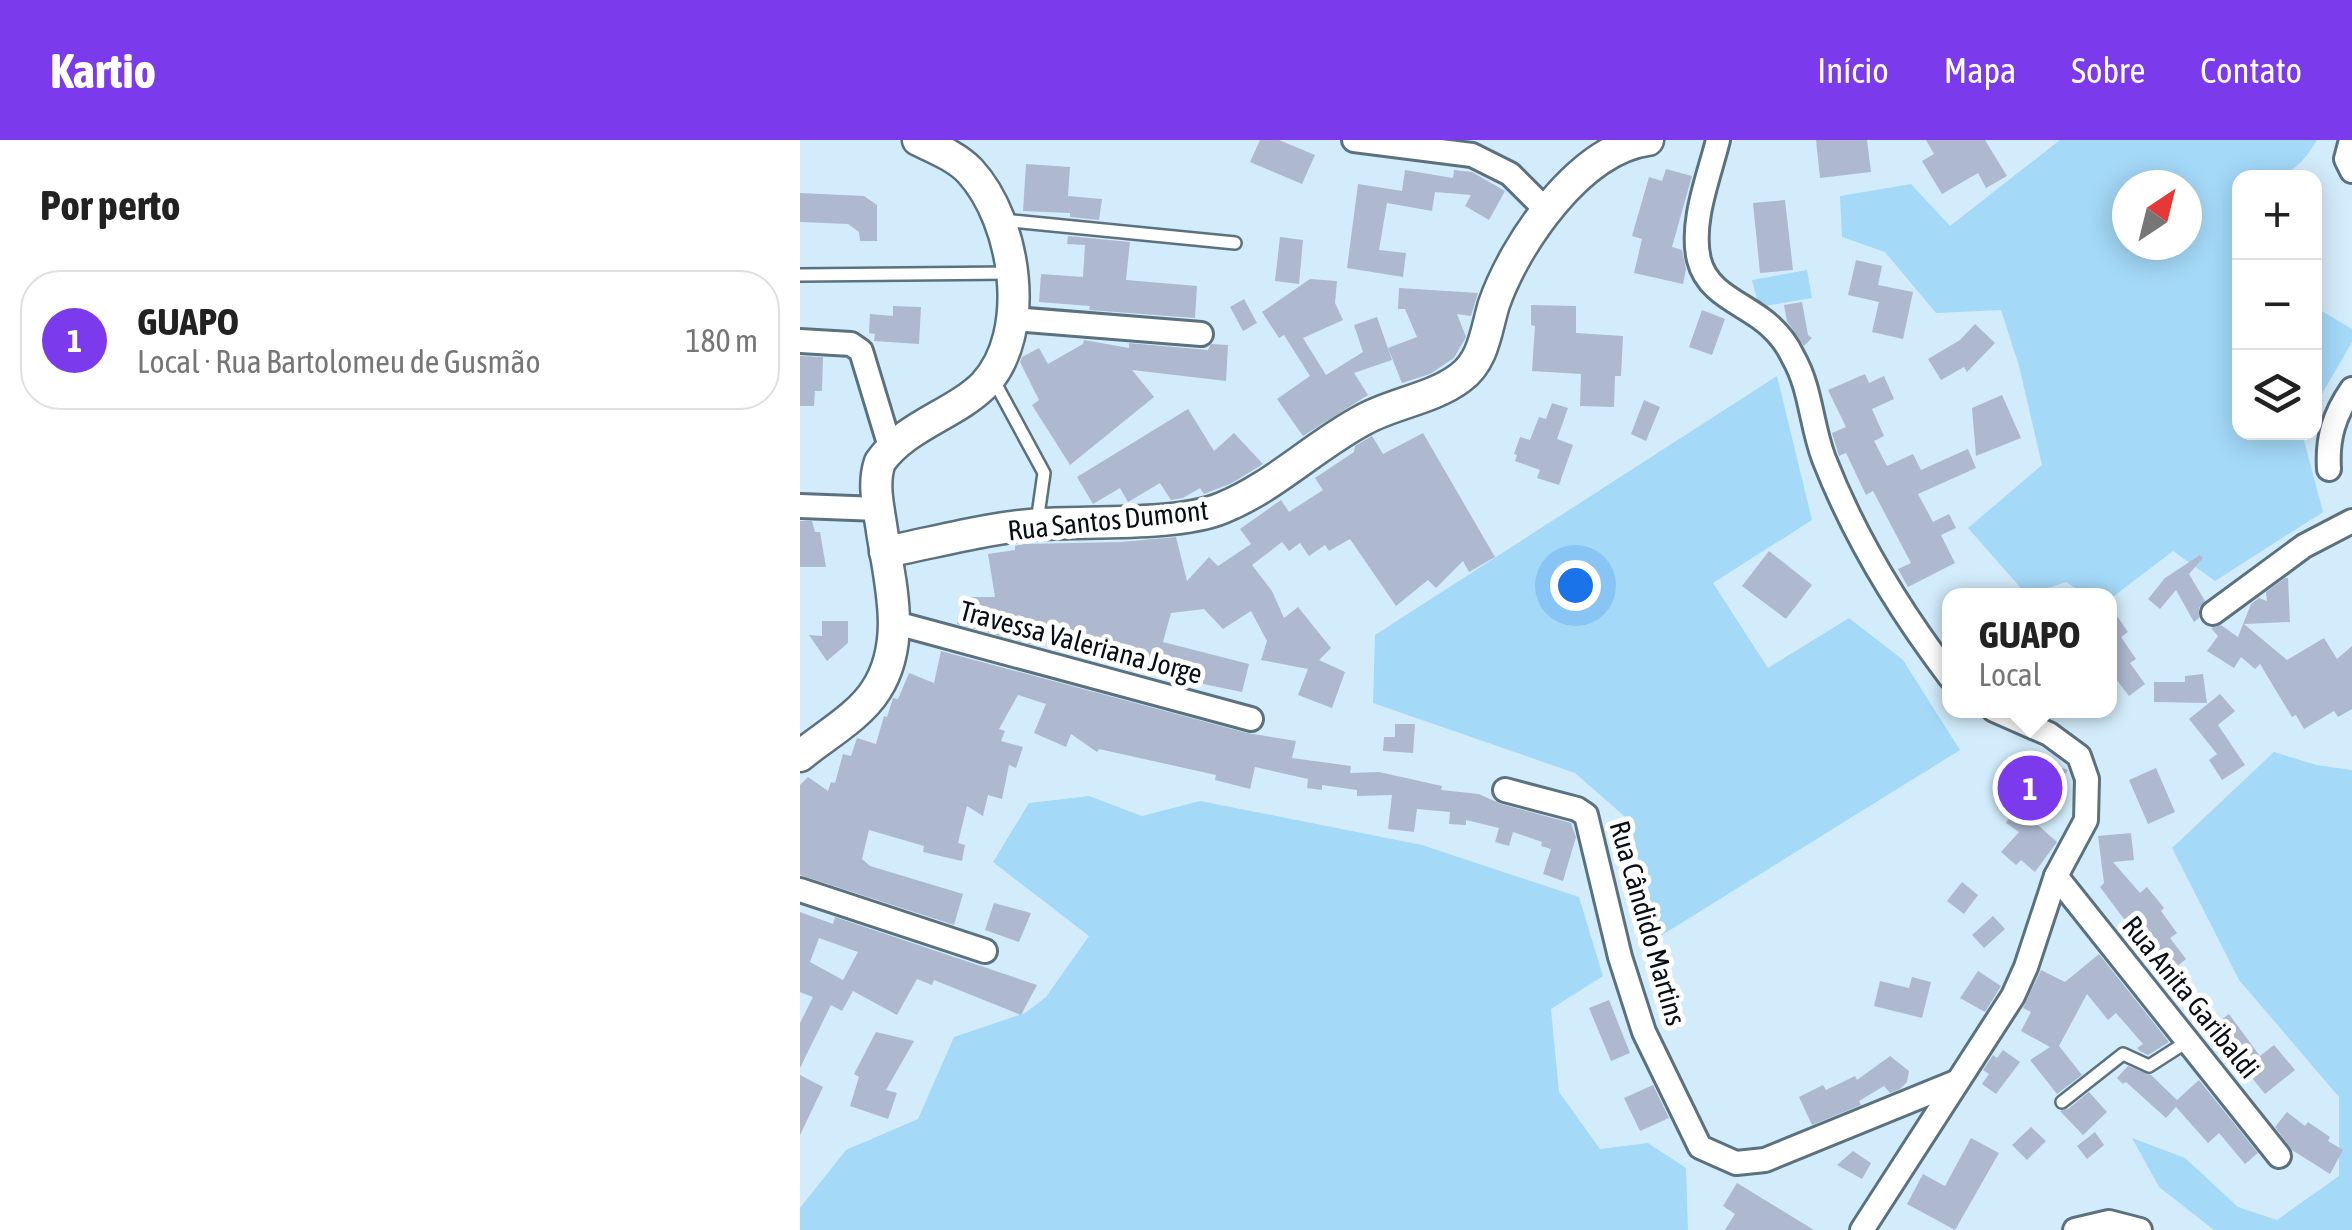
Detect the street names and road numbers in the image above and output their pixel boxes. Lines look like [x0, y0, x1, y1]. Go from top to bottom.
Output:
street label: Rua Santos Dumont [1006, 494, 1210, 546]
street label: Travessa Valeriana Jorge [956, 594, 1206, 690]
street label: Rua Cândido Martins [1603, 817, 1693, 1029]
street label: Rua Anita Garibaldi [2116, 910, 2266, 1084]

